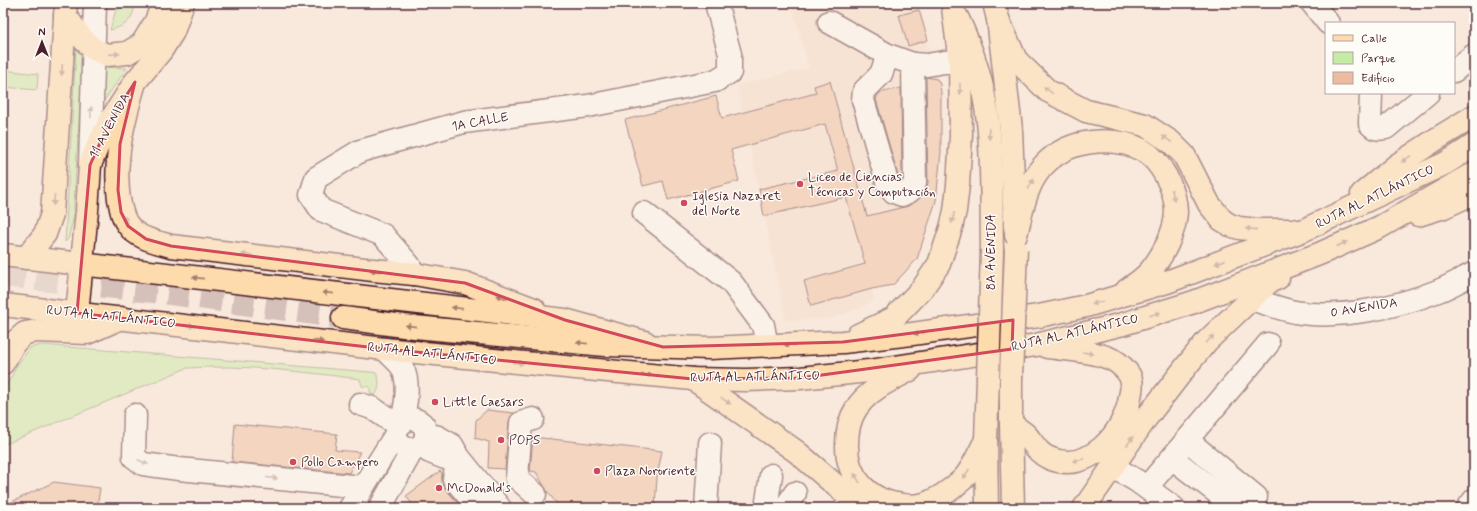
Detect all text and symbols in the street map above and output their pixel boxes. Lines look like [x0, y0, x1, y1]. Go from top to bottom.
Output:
north arrow [22, 22, 62, 62]
legend [1325, 22, 1455, 94]
text: N [38, 26, 46, 40]
text: Calle [1361, 31, 1387, 47]
one-way arrow [108, 51, 120, 58]
text: Parque [1361, 51, 1396, 67]
one-way arrow [59, 64, 65, 77]
text: Edificio [1361, 71, 1395, 87]
one-way arrow [957, 83, 963, 96]
one-way arrow [1043, 86, 1054, 94]
street label: 11 AVENIDA [86, 90, 134, 162]
one-way arrow [87, 106, 94, 118]
street label: 1A CALLE [450, 109, 510, 135]
one-way arrow [985, 128, 992, 140]
one-way arrow [1161, 135, 1172, 143]
one-way arrow [1400, 156, 1412, 163]
street label: RUTA AL ATLÁNTICO [1312, 160, 1437, 233]
place label: Liceo de Ciencias Técnicas y Computación [808, 169, 936, 201]
one-way arrow [1028, 178, 1035, 190]
marker: Liceo de Ciencias Técnicas y Computación [795, 179, 805, 189]
place label: Iglesia Nazaret del Norte [692, 188, 781, 220]
one-way arrow [1170, 189, 1176, 202]
one-way arrow [51, 194, 57, 206]
marker: Iglesia Nazaret del Norte [679, 198, 689, 208]
one-way arrow [950, 213, 956, 225]
street label: 8A AVENIDA [983, 214, 1000, 290]
one-way arrow [122, 215, 129, 227]
one-way arrow [1245, 226, 1257, 232]
one-way arrow [1336, 241, 1347, 247]
one-way arrow [241, 251, 253, 258]
one-way arrow [1214, 260, 1226, 266]
one-way arrow [370, 267, 382, 274]
one-way arrow [192, 275, 204, 281]
one-way arrow [322, 290, 334, 296]
one-way arrow [496, 293, 508, 299]
street label: 0 AVENIDA [1329, 294, 1399, 322]
one-way arrow [1091, 300, 1103, 306]
street label: RUTA AL ATLÁNTICO [46, 301, 177, 332]
one-way arrow [451, 305, 463, 311]
street label: RUTA AL ATLÁNTICO [1010, 309, 1140, 356]
one-way arrow [1149, 311, 1161, 317]
one-way arrow [183, 322, 195, 329]
one-way arrow [405, 323, 417, 330]
one-way arrow [913, 330, 925, 336]
one-way arrow [1205, 334, 1215, 344]
one-way arrow [312, 338, 324, 344]
street label: RUTA AL ATLÁNTICO [367, 338, 498, 369]
one-way arrow [576, 340, 588, 346]
one-way arrow [783, 342, 796, 348]
one-way arrow [1082, 350, 1094, 356]
one-way arrow [512, 359, 524, 366]
street label: RUTA AL ATLÁNTICO [690, 366, 820, 387]
one-way arrow [641, 371, 653, 378]
place label: Little Caesars [443, 394, 524, 411]
marker: Little Caesars [430, 397, 440, 407]
one-way arrow [720, 397, 731, 405]
place label: POPS [509, 432, 541, 449]
marker: POPS [496, 435, 506, 445]
one-way arrow [1126, 436, 1134, 447]
place label: Pollo Campero [301, 454, 379, 471]
marker: Pollo Campero [288, 457, 298, 467]
one-way arrow [1072, 457, 1084, 463]
one-way arrow [137, 459, 149, 465]
place label: Plaza Nororiente [605, 463, 696, 480]
marker: Plaza Nororiente [592, 466, 602, 476]
one-way arrow [962, 469, 970, 479]
one-way arrow [854, 472, 861, 484]
one-way arrow [266, 475, 278, 482]
place label: McDonald's [447, 480, 511, 497]
marker: McDonald's [434, 483, 444, 493]

